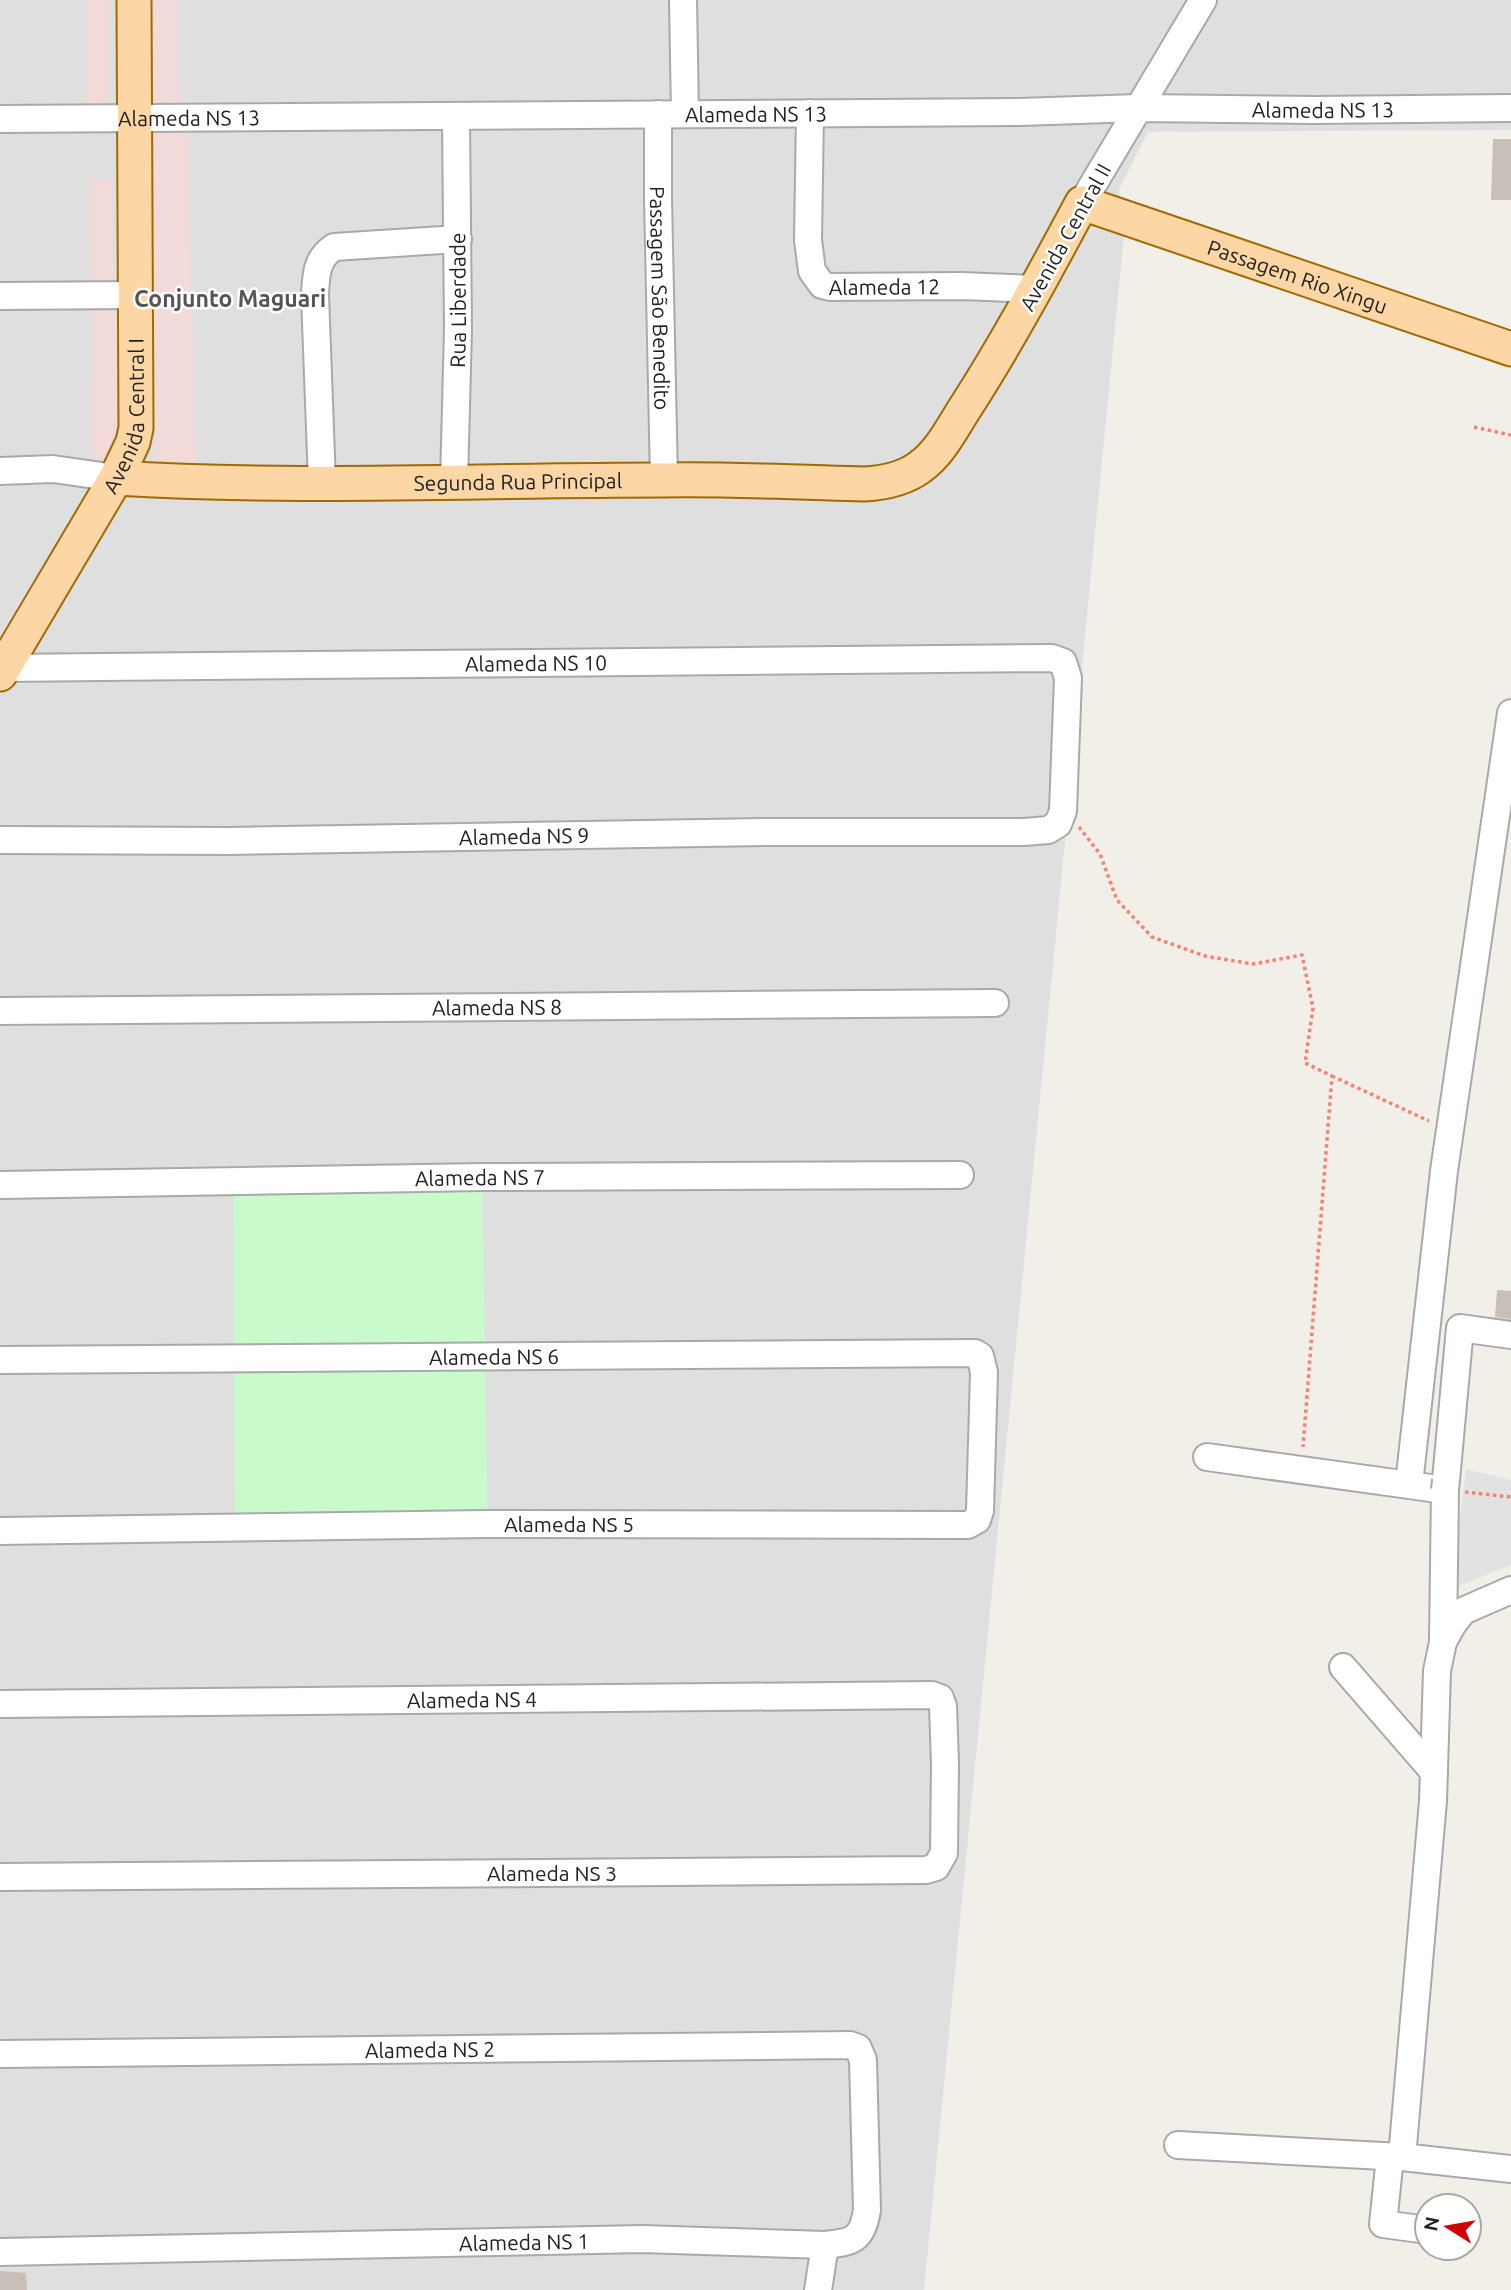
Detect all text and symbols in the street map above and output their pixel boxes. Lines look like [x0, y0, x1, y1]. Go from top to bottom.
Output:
street label: Alameda NS 13 [1252, 97, 1394, 122]
street label: Alameda NS 13 [685, 101, 827, 126]
street label: Alameda NS 13 [118, 105, 260, 130]
street label: Avenida Central II [1015, 159, 1115, 315]
street label: Passagem São Benedito [646, 186, 675, 410]
street label: Rua Liberdade [445, 232, 470, 368]
street label: Passagem Rio Xingu [1205, 235, 1391, 318]
street label: Alameda 12 [829, 274, 940, 299]
district label: Conjunto Maguari [134, 286, 326, 311]
street label: Avenida Central I [98, 338, 148, 497]
street label: Segunda Rua Principal [414, 468, 622, 495]
street label: Alameda NS 10 [465, 650, 607, 676]
street label: Alameda NS 9 [459, 823, 589, 849]
street label: Alameda NS 8 [432, 994, 562, 1020]
street label: Alameda NS 7 [415, 1165, 545, 1190]
street label: Alameda NS 6 [429, 1344, 559, 1369]
street label: Alameda NS 5 [504, 1512, 634, 1536]
street label: Alameda NS 4 [407, 1687, 537, 1712]
street label: Alameda NS 3 [487, 1861, 617, 1885]
street label: Alameda NS 2 [365, 2037, 495, 2062]
north arrow [1413, 2192, 1483, 2262]
text: N [1419, 2215, 1443, 2233]
street label: Alameda NS 1 [459, 2229, 589, 2255]

